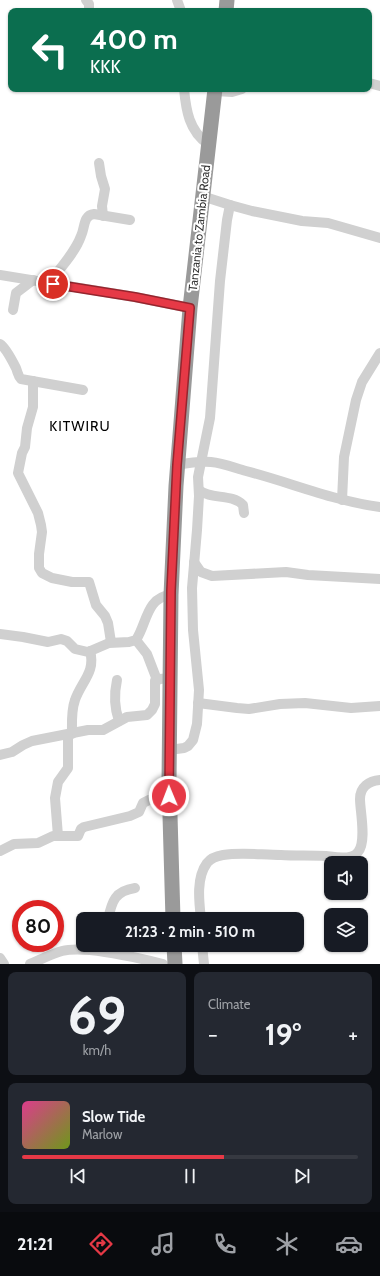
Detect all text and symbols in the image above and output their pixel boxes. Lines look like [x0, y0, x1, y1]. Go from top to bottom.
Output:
text: 400 m [90, 22, 178, 56]
icon: left [24, 24, 76, 76]
text: KKK [90, 56, 121, 78]
street label: Tanzania to Zambia Road [185, 164, 213, 292]
pin [36, 267, 70, 301]
icon: arrive [42, 273, 64, 295]
district label: KITWIRU [49, 417, 111, 435]
position arrow [148, 775, 190, 817]
map controls [324, 856, 368, 952]
button: sound [324, 856, 368, 900]
speed limit sign: 80 [12, 900, 64, 952]
button: layers [324, 908, 368, 952]
text: 21:23 · 2 min · 510 m [125, 923, 255, 941]
text: 69 [68, 984, 126, 1047]
text: Climate [208, 996, 250, 1012]
text: 19° [265, 1016, 301, 1053]
text: − [208, 1021, 218, 1048]
text: + [348, 1021, 358, 1048]
text: km/h [83, 1042, 111, 1058]
text: Slow Tide [82, 1108, 145, 1126]
text: Marlow [82, 1126, 122, 1142]
icon: previous [67, 1165, 89, 1187]
icon: pause [179, 1165, 201, 1187]
icon: next [291, 1165, 313, 1187]
icon: directions [87, 1230, 115, 1258]
icon: music [149, 1230, 177, 1258]
icon: phone [211, 1230, 239, 1258]
icon: climate [273, 1230, 301, 1258]
icon: car [335, 1230, 363, 1258]
text: 21:21 [17, 1233, 53, 1255]

